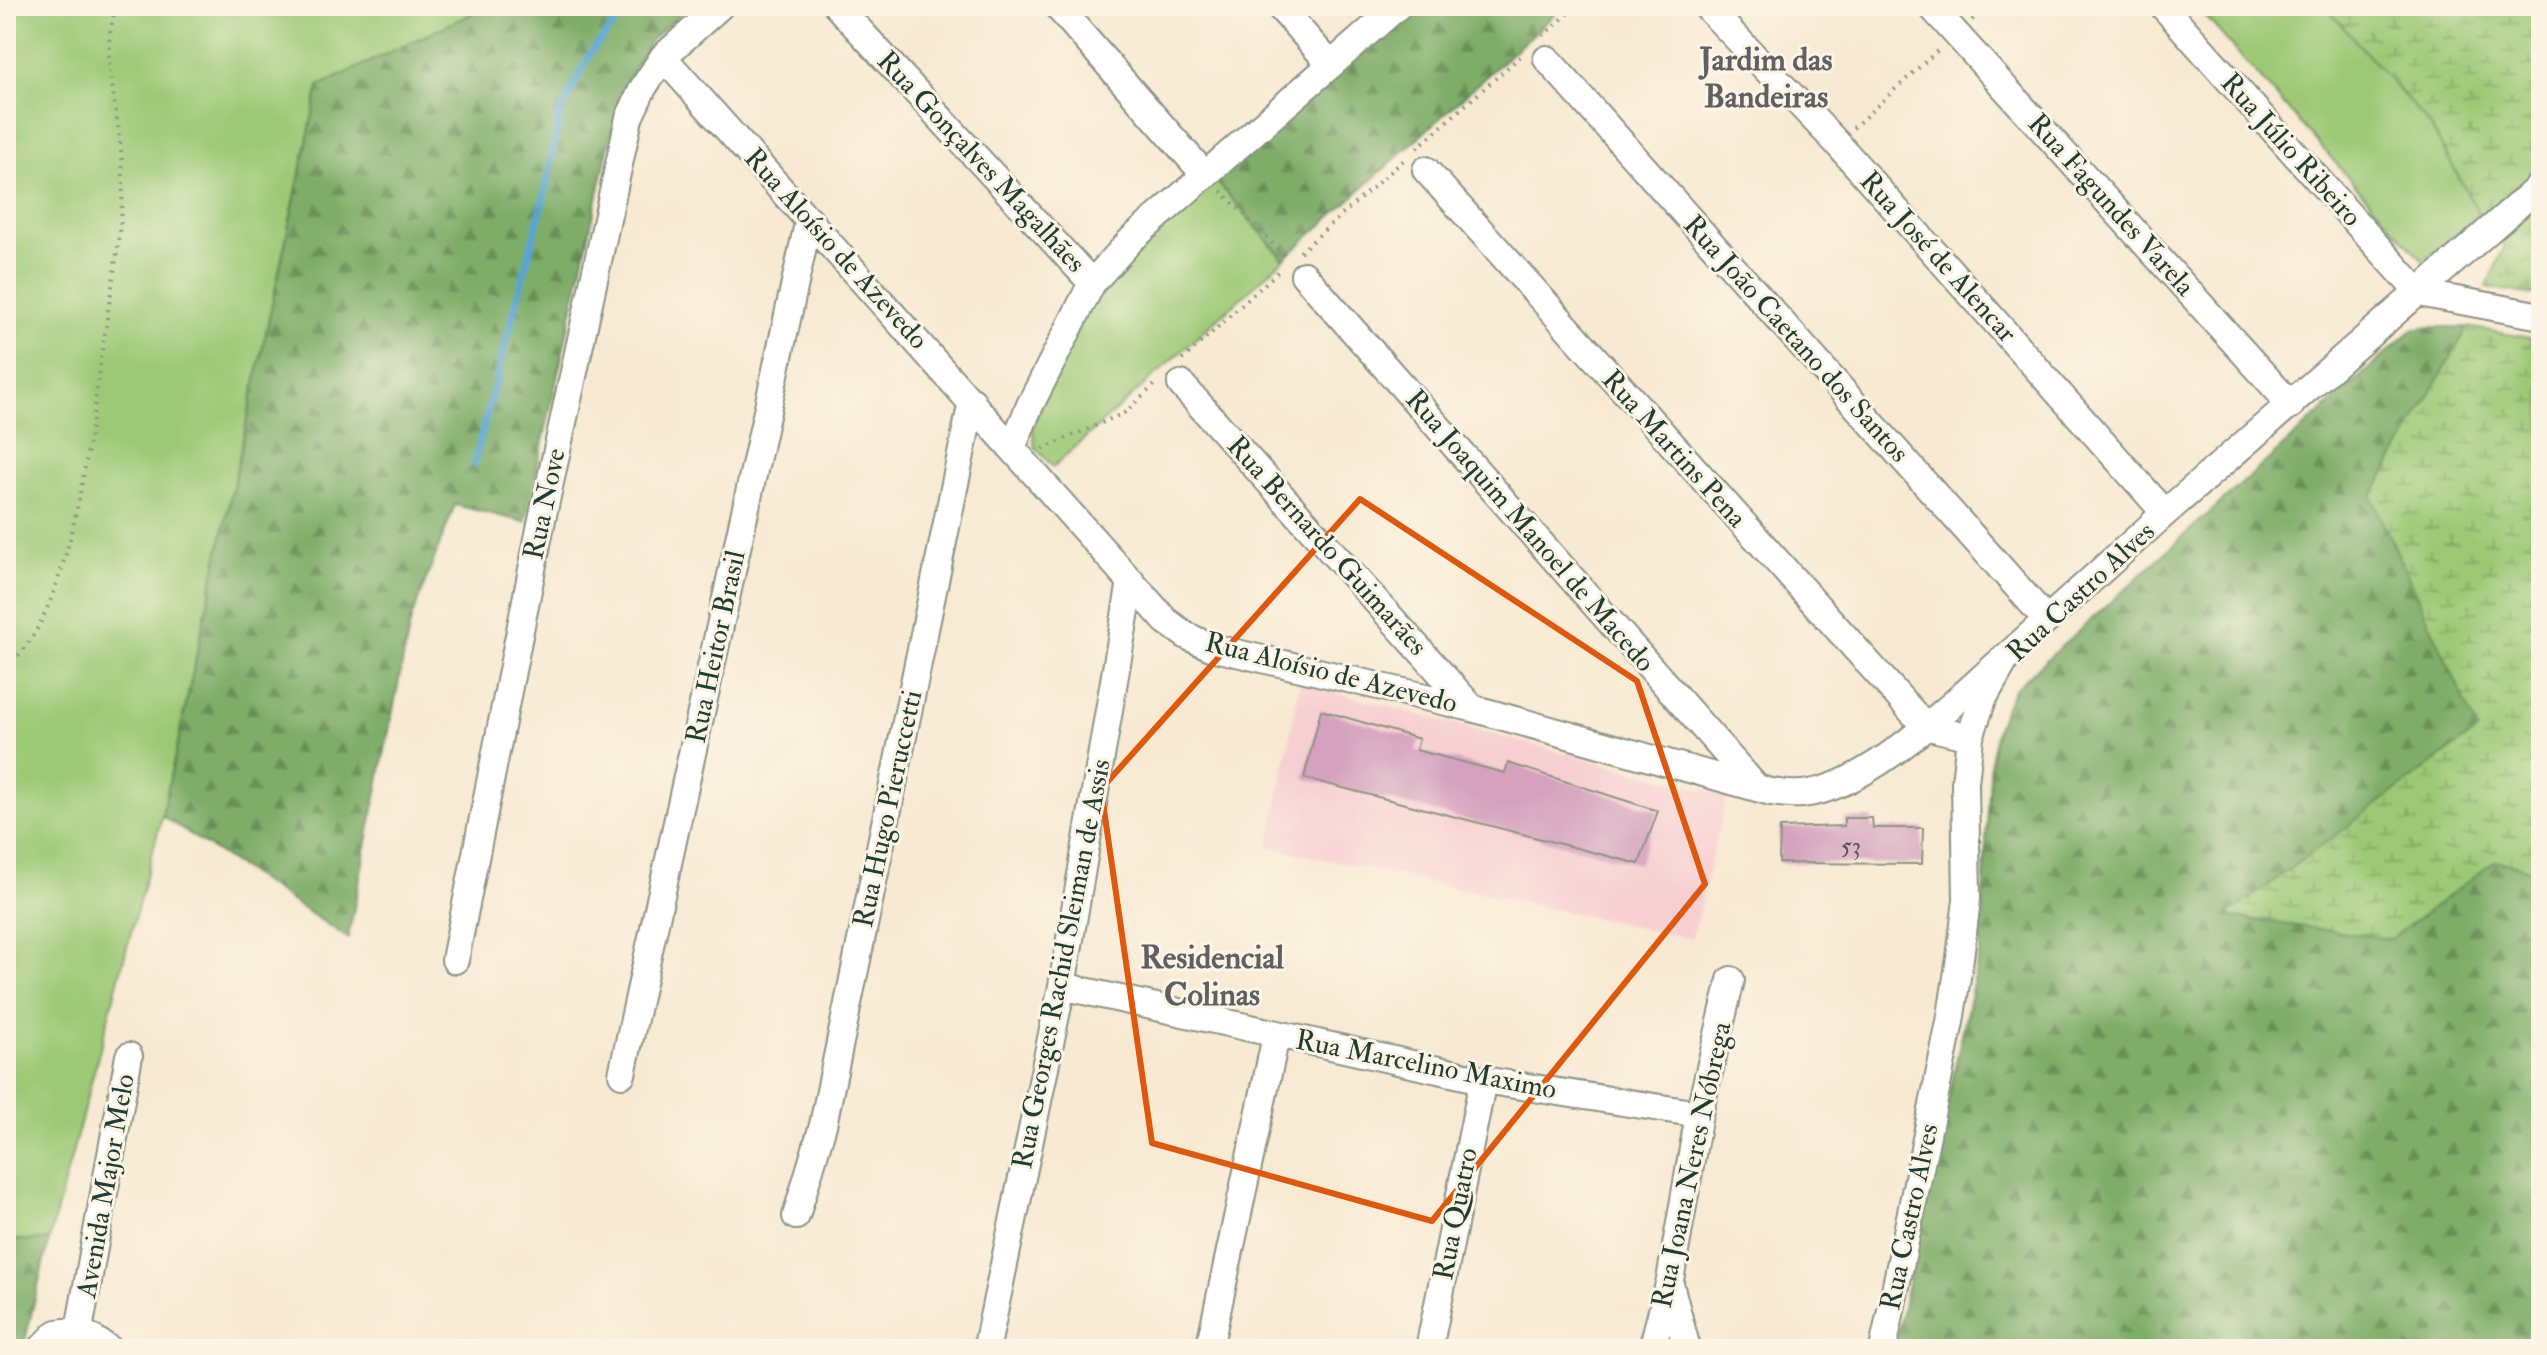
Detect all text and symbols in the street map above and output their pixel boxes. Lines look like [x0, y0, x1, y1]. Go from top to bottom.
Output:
district label: Jardim das Bandeiras [1698, 40, 1832, 117]
street label: Rua Gonçalves Magalhães [869, 44, 1093, 280]
street label: Rua Júlio Ribeiro [2213, 66, 2369, 234]
street label: Rua Fagundes Varela [2020, 107, 2202, 304]
street label: Rua Aloísio de Azevedo [736, 141, 936, 357]
street label: Rua José de Alencar [1852, 164, 2025, 350]
street label: Rua João Caetano dos Santos [1676, 208, 1916, 470]
street label: Rua Martins Pena [1594, 363, 1754, 535]
street label: Rua Joaquim Manoel de Macedo [1398, 383, 1662, 679]
street label: Rua Bernardo Guimarães [1219, 429, 1435, 663]
street label: Rua Nove [516, 445, 574, 563]
street label: Rua Castro Alves [2000, 514, 2162, 670]
street label: Rua Heitor Brasil [678, 547, 754, 747]
street label: Rua Aloísio de Azevedo [1201, 625, 1461, 721]
street label: Rua Hugo Pieruccetti [846, 687, 930, 931]
street label: Rua Georges Rachid Sleiman de Assis [1005, 756, 1119, 1172]
house number: 53 [1841, 831, 1861, 862]
district label: Residencial Colinas [1140, 938, 1285, 1015]
street label: Rua Joana Neres Nóbrega [1645, 1018, 1740, 1311]
street label: Rua Marcelino Maximo [1293, 1023, 1559, 1107]
street label: Avenida Major Melo [69, 1071, 143, 1302]
street label: Rua Castro Alves [1873, 1120, 1947, 1314]
street label: Rua Quatro [1426, 1145, 1486, 1283]

